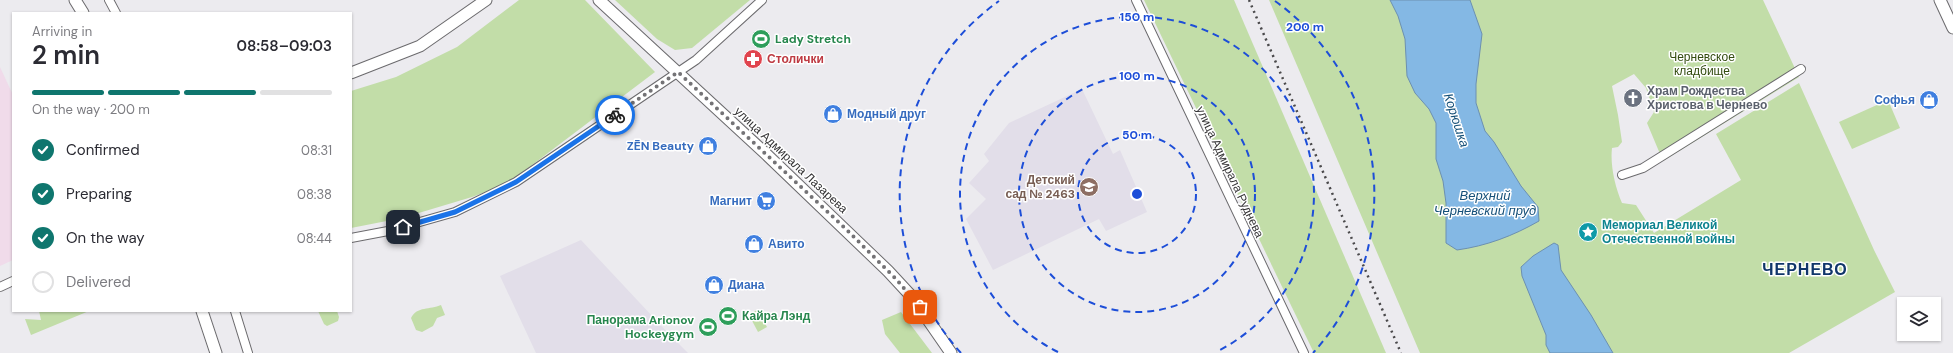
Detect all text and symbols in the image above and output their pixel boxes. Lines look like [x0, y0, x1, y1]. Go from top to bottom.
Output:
text: 150 m [1120, 9, 1154, 25]
text: 200 m [1286, 19, 1324, 35]
text: Arriving in [32, 23, 92, 40]
sports icon: Lady Stretch [750, 28, 772, 50]
place label: Lady Stretch [775, 31, 851, 47]
text: 08:58–09:03 [237, 36, 332, 56]
text: 2 min [32, 38, 100, 72]
pharmacy icon: Столички [742, 48, 764, 70]
park label: Черневское кладбище [1669, 49, 1735, 79]
place label: Столички [767, 51, 824, 67]
text: 100 m [1119, 68, 1155, 84]
place label: Храм Рождества Христова в Чернево [1647, 83, 1767, 113]
church icon: Храм Рождества Христова в Чернево [1622, 87, 1644, 109]
shop icon: Софья [1918, 89, 1940, 111]
water label: Корюшка [1440, 91, 1473, 149]
place label: Софья [1874, 92, 1915, 108]
courier [595, 95, 635, 135]
text: On the way · 200 m [32, 101, 150, 118]
street label: улица Адмирала Лазарева [731, 103, 851, 217]
shop icon: Модный друг [822, 103, 844, 125]
icon: bike [604, 104, 626, 126]
street label: улица Адмирала Руднева [1192, 104, 1268, 241]
place label: Модный друг [847, 106, 926, 122]
text: 50 m [1122, 127, 1152, 143]
shop icon: ZĒN Beauty [697, 135, 719, 157]
place label: ZĒN Beauty [627, 138, 695, 154]
icon: check [32, 139, 54, 161]
text: Confirmed [66, 140, 140, 160]
text: 08:31 [301, 142, 332, 159]
place label: Детский сад № 2463 [1005, 172, 1075, 202]
school or university icon: Детский сад № 2463 [1078, 176, 1100, 198]
icon: check [32, 183, 54, 205]
text: Preparing [66, 184, 132, 204]
text: 08:38 [297, 186, 332, 203]
centre of rings [1130, 187, 1144, 201]
water label: Верхний Черневский пруд [1434, 187, 1536, 219]
supermarket icon: Магнит [755, 190, 777, 212]
place label: Магнит [710, 193, 752, 209]
pin [386, 210, 420, 244]
icon: home [392, 216, 414, 238]
place label: Мемориал Великой Отечественной войны [1602, 217, 1735, 247]
place icon: Мемориал Великой Отечественной войны [1577, 221, 1599, 243]
icon: check [32, 227, 54, 249]
text: On the way [66, 228, 145, 248]
text: 08:44 [297, 230, 332, 247]
shop icon: Авито [743, 233, 765, 255]
place label: Авито [768, 236, 804, 252]
district label: ЧЕРНЕВО [1762, 259, 1848, 280]
text: Delivered [66, 272, 131, 292]
shop icon: Диана [703, 274, 725, 296]
place label: Диана [728, 277, 765, 293]
pin [903, 290, 937, 324]
icon: bag [909, 296, 931, 318]
map controls [1897, 297, 1941, 341]
button: layers [1897, 297, 1941, 341]
sports icon: Кайра Лэнд [717, 305, 739, 327]
place label: Кайра Лэнд [742, 308, 811, 324]
place label: Панорама Arionov Hockeygym [587, 312, 694, 342]
sports icon: Панорама Arionov Hockeygym [697, 316, 719, 338]

